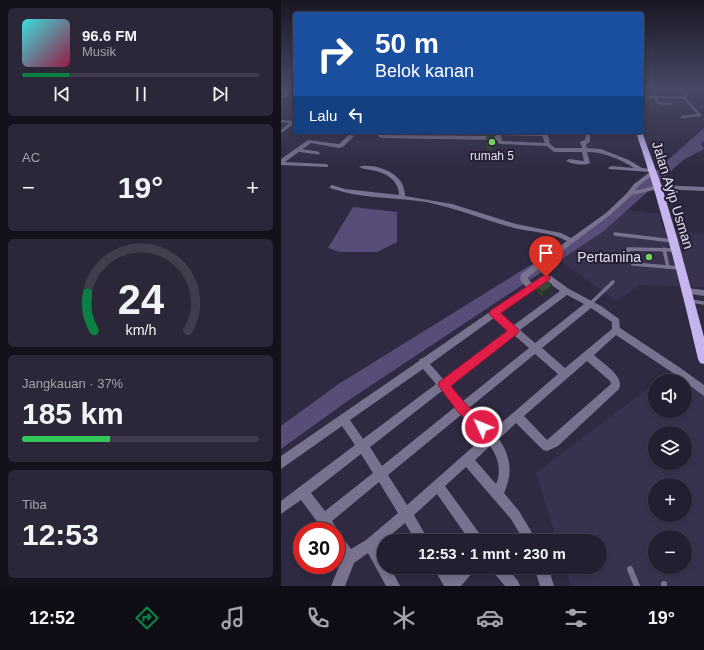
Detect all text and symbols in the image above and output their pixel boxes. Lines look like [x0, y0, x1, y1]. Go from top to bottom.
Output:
text: 96.6 FM [82, 27, 137, 44]
icon: right [309, 28, 361, 80]
text: 50 m [375, 28, 439, 59]
text: Musik [82, 44, 116, 59]
text: Belok kanan [375, 61, 474, 81]
icon: previous [51, 83, 73, 105]
icon: pause [130, 83, 152, 105]
icon: next [209, 83, 231, 105]
icon: left [345, 104, 367, 126]
text: Lalu [309, 107, 337, 124]
marker: rumah 5 [487, 137, 497, 147]
street label: Jalan Ayip Usman [649, 139, 697, 251]
place label: rumah 5 [470, 149, 514, 163]
text: AC [22, 150, 40, 165]
text: 19° [118, 171, 163, 204]
text: − [22, 175, 35, 200]
text: + [246, 175, 259, 200]
pin [529, 236, 563, 277]
icon: arrive [535, 242, 557, 264]
place label: Pertamina [577, 249, 641, 265]
marker: Pertamina [644, 252, 654, 262]
text: 24 [117, 276, 164, 323]
text: km/h [125, 322, 156, 338]
map controls [648, 374, 692, 574]
button: sound [648, 374, 692, 418]
text: Jangkauan · 37% [22, 376, 123, 391]
text: 185 km [22, 397, 124, 430]
position arrow [461, 406, 503, 448]
button: layers [648, 426, 692, 470]
button: + [648, 478, 692, 522]
text: Tiba [22, 497, 47, 512]
text: 12:53 [22, 518, 99, 551]
speed limit sign: 30 [293, 522, 345, 574]
button: − [648, 530, 692, 574]
text: 12:53 · 1 mnt · 230 m [418, 545, 566, 562]
icon: directions [133, 604, 161, 632]
icon: music [219, 604, 247, 632]
icon: phone [304, 604, 332, 632]
icon: climate [390, 604, 418, 632]
icon: car [476, 604, 504, 632]
icon: filters [562, 604, 590, 632]
text: 12:52 [29, 608, 75, 628]
text: 19° [648, 608, 675, 628]

